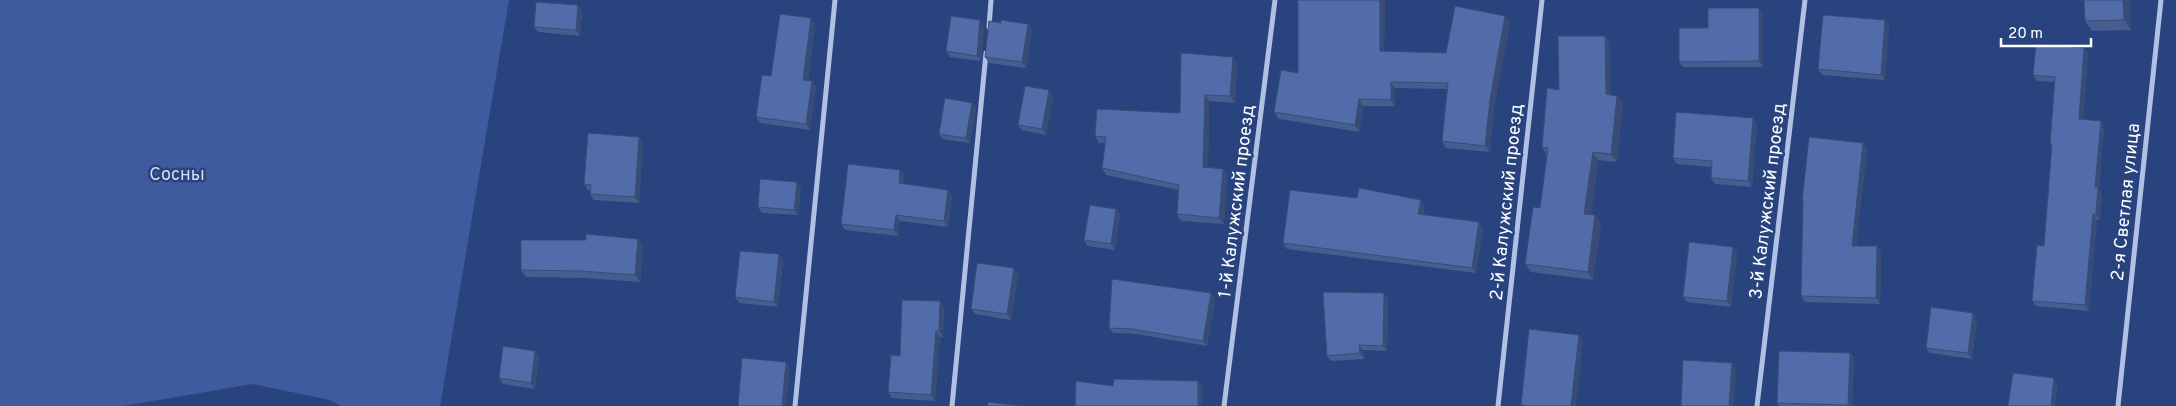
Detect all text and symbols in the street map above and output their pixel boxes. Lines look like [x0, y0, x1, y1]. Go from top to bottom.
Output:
scale bar [2001, 15, 2091, 47]
text: 20 m [2008, 25, 2043, 44]
street label: 3-й Калужский проезд [1745, 102, 1792, 301]
street label: 1-й Калужский проезд [1214, 103, 1261, 299]
street label: 2-й Калужский проезд [1486, 103, 1529, 302]
street label: 2-я Светлая улица [2107, 122, 2146, 282]
park label: Сосны [149, 164, 205, 187]

